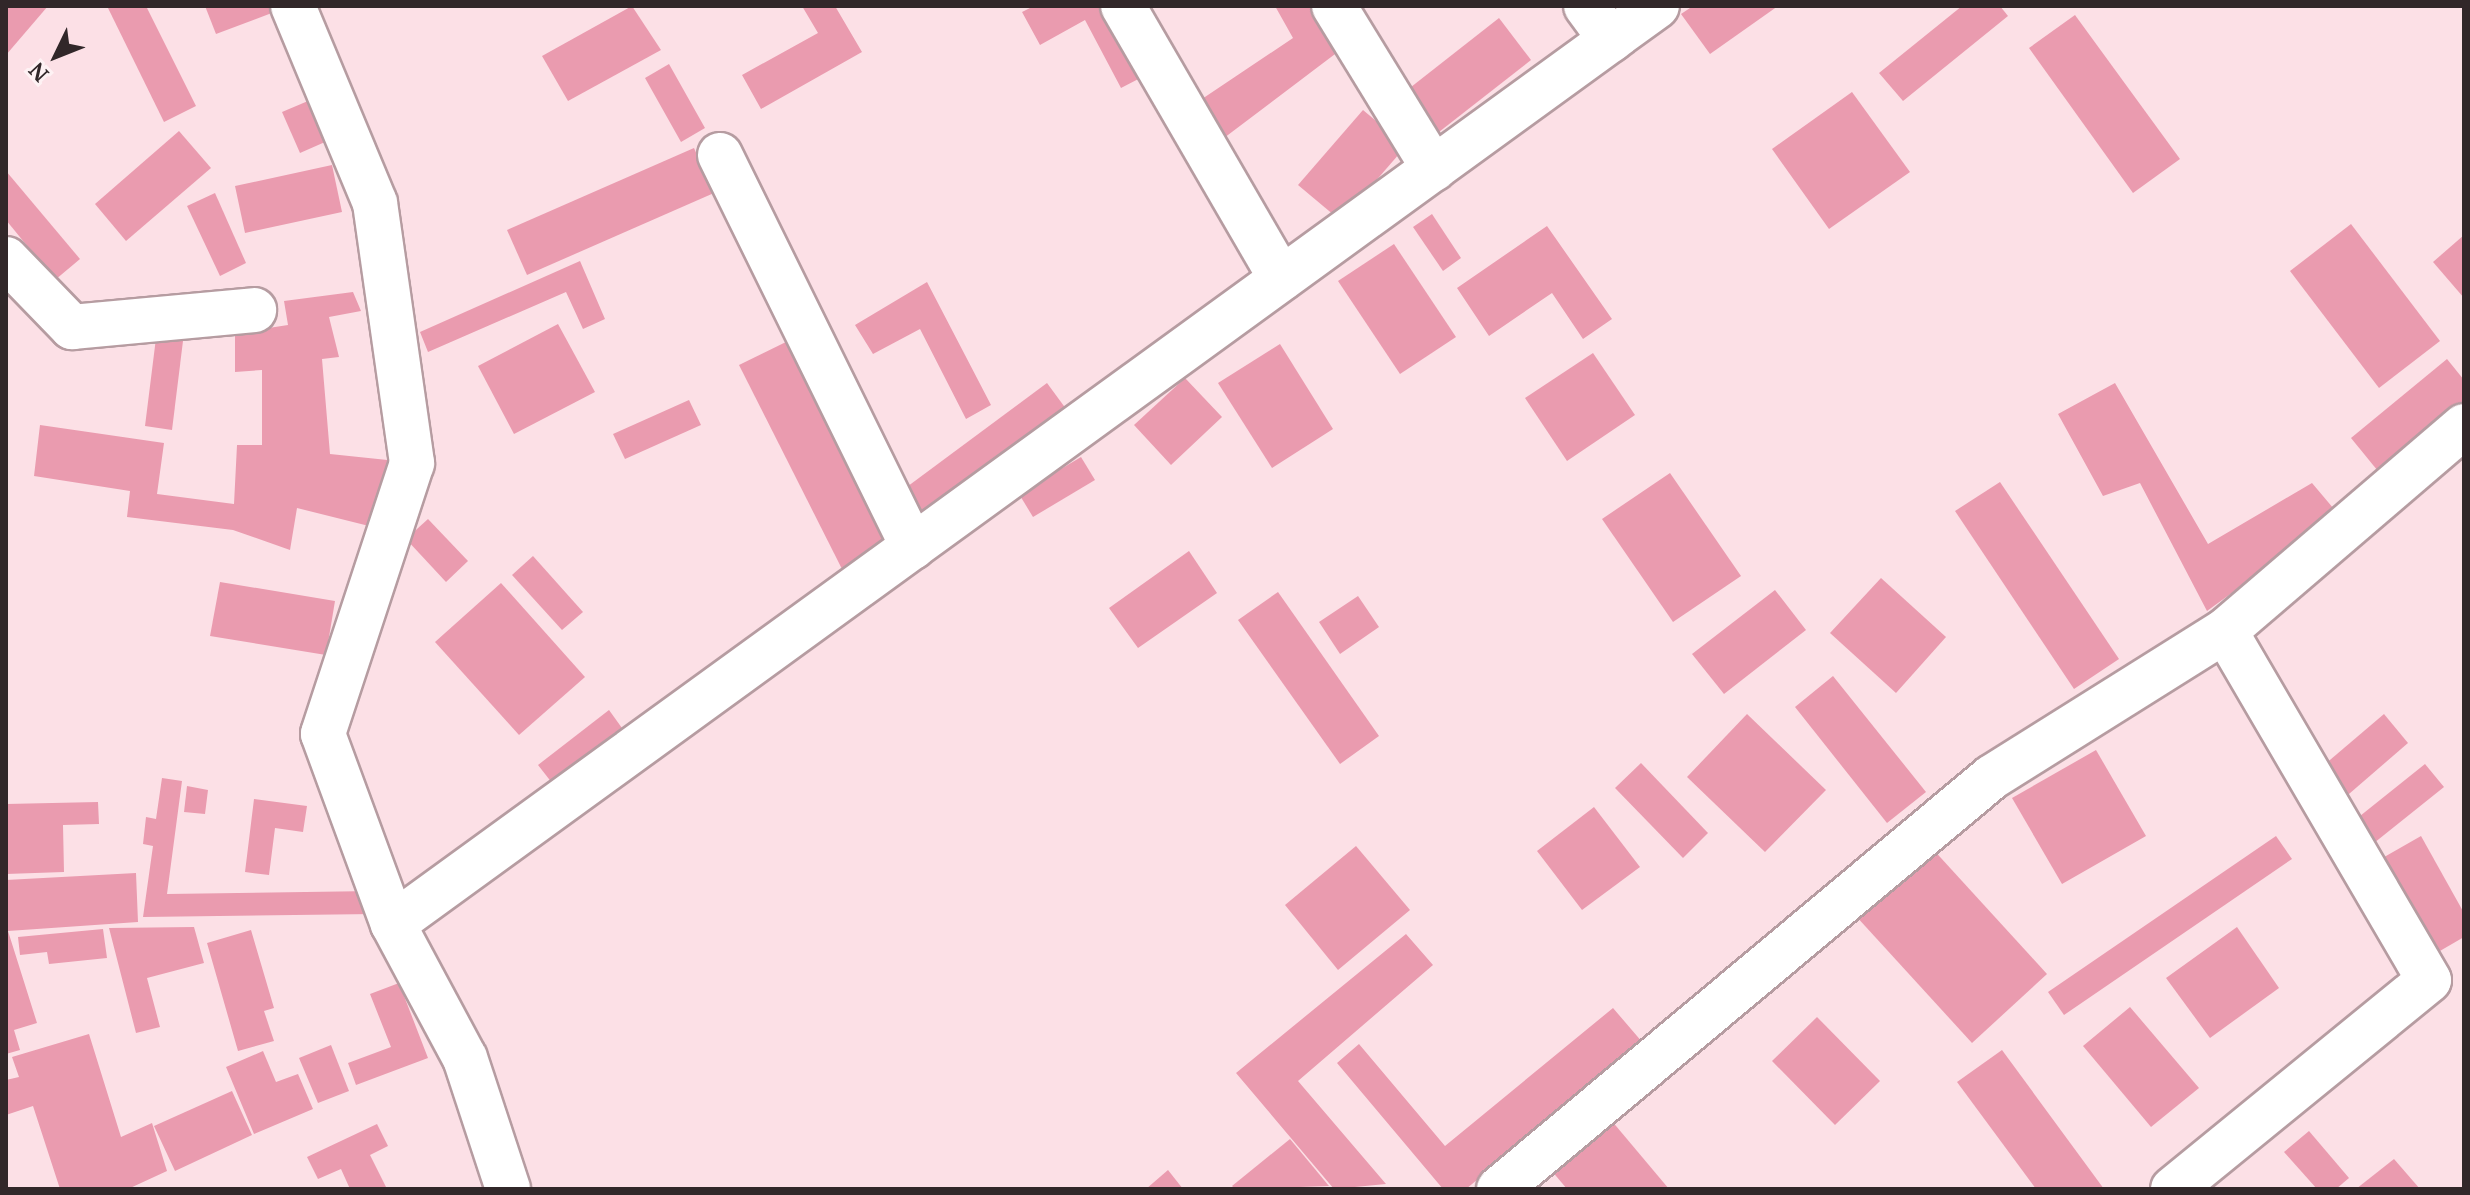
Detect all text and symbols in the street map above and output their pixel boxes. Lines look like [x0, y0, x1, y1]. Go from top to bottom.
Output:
north arrow [16, 16, 96, 96]
text: N [22, 57, 54, 89]

